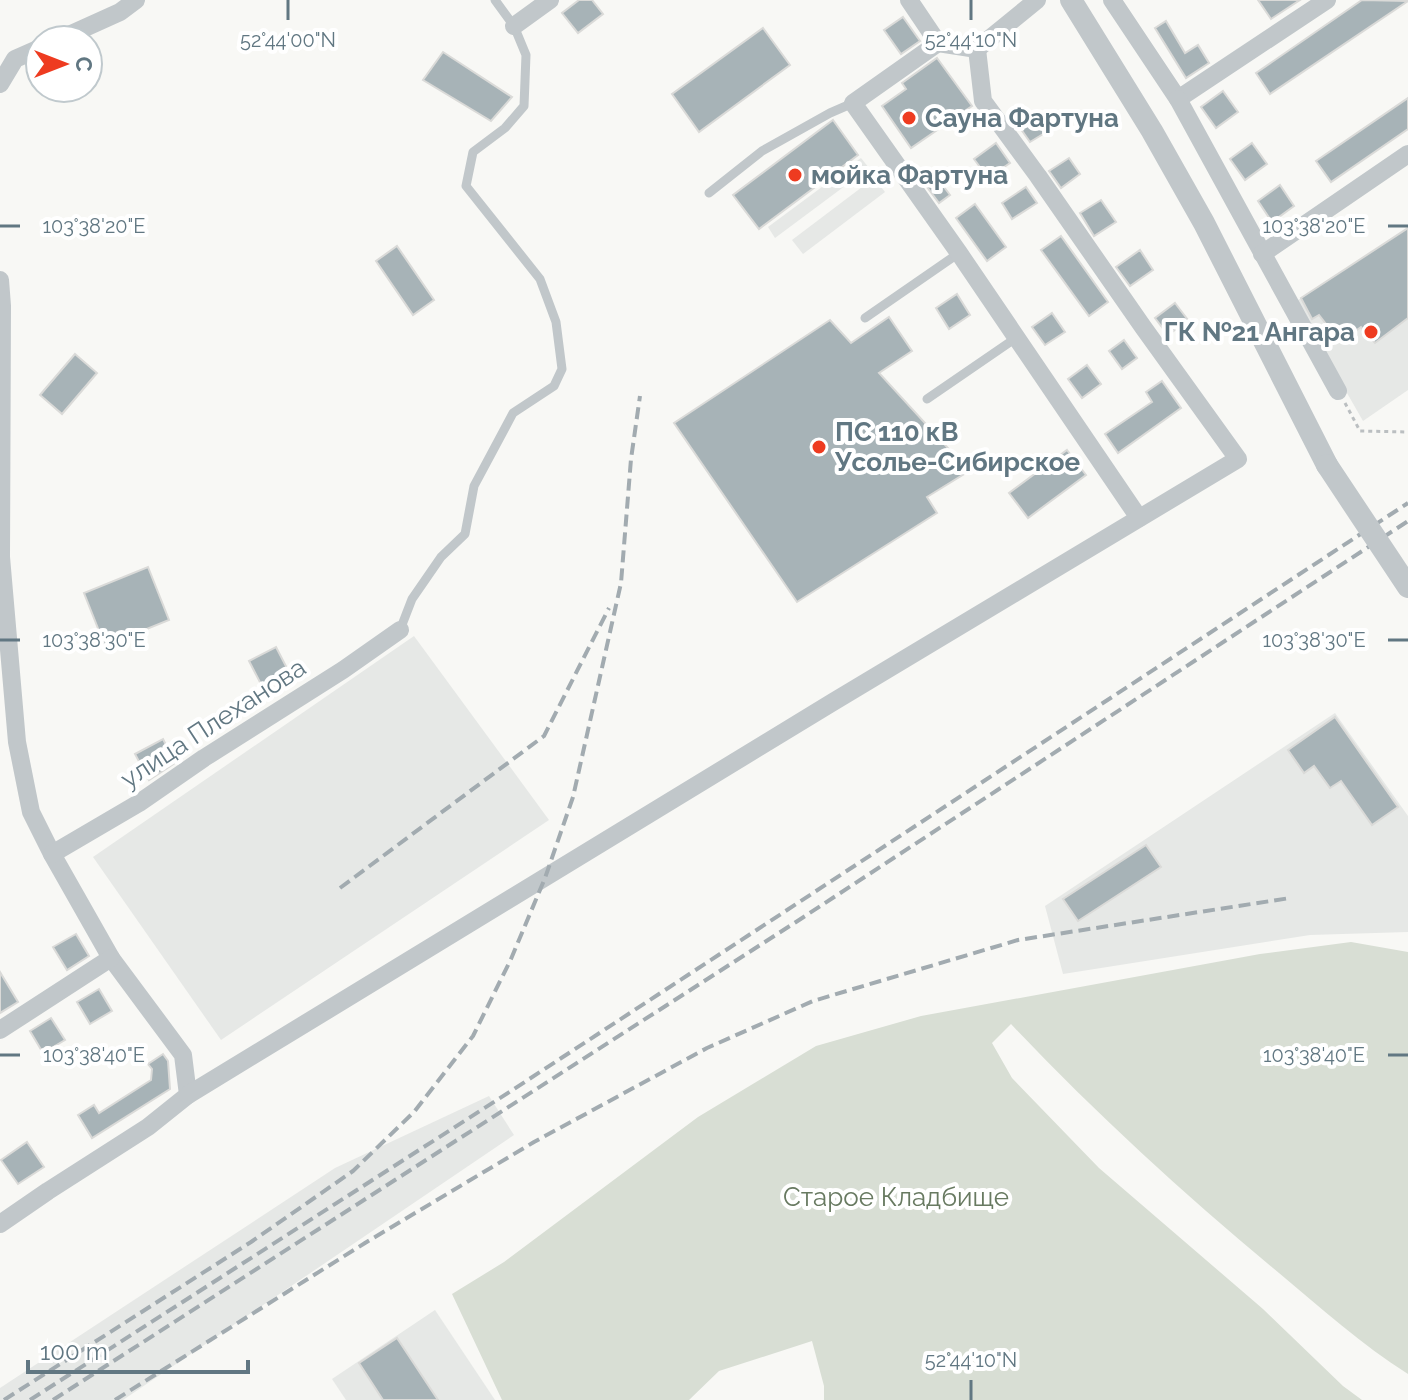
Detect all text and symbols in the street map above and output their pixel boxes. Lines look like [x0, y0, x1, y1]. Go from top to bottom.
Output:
north arrow [24, 24, 104, 104]
text: 52°44'00"N [240, 28, 336, 52]
text: 52°44'10"N [925, 28, 1017, 52]
text: С [71, 56, 97, 72]
place label: Сауна Фартуна [925, 103, 1119, 133]
marker: Сауна Фартуна [900, 109, 918, 127]
place label: мойка Фартуна [811, 160, 1008, 190]
marker: мойка Фартуна [786, 166, 804, 184]
text: 103°38'20"E [42, 214, 146, 238]
text: 103°38'20"E [1262, 214, 1366, 238]
place label: ГК №21 Ангара [1164, 317, 1355, 347]
marker: ГК №21 Ангара [1362, 323, 1380, 341]
place label: ПС 110 кВ Усолье-Сибирское [834, 417, 1081, 477]
marker: ПС 110 кВ Усолье-Сибирское [810, 438, 828, 456]
text: 103°38'30"E [42, 628, 146, 652]
text: 103°38'30"E [1262, 628, 1366, 652]
street label: улица Плеханова [115, 652, 311, 794]
text: 103°38'40"E [43, 1043, 145, 1067]
text: 103°38'40"E [1263, 1043, 1365, 1067]
park label: Старое Кладбище [783, 1182, 1009, 1212]
scale bar [28, 1324, 248, 1374]
text: 100 m [40, 1337, 108, 1366]
text: 52°44'10"N [925, 1348, 1017, 1372]

